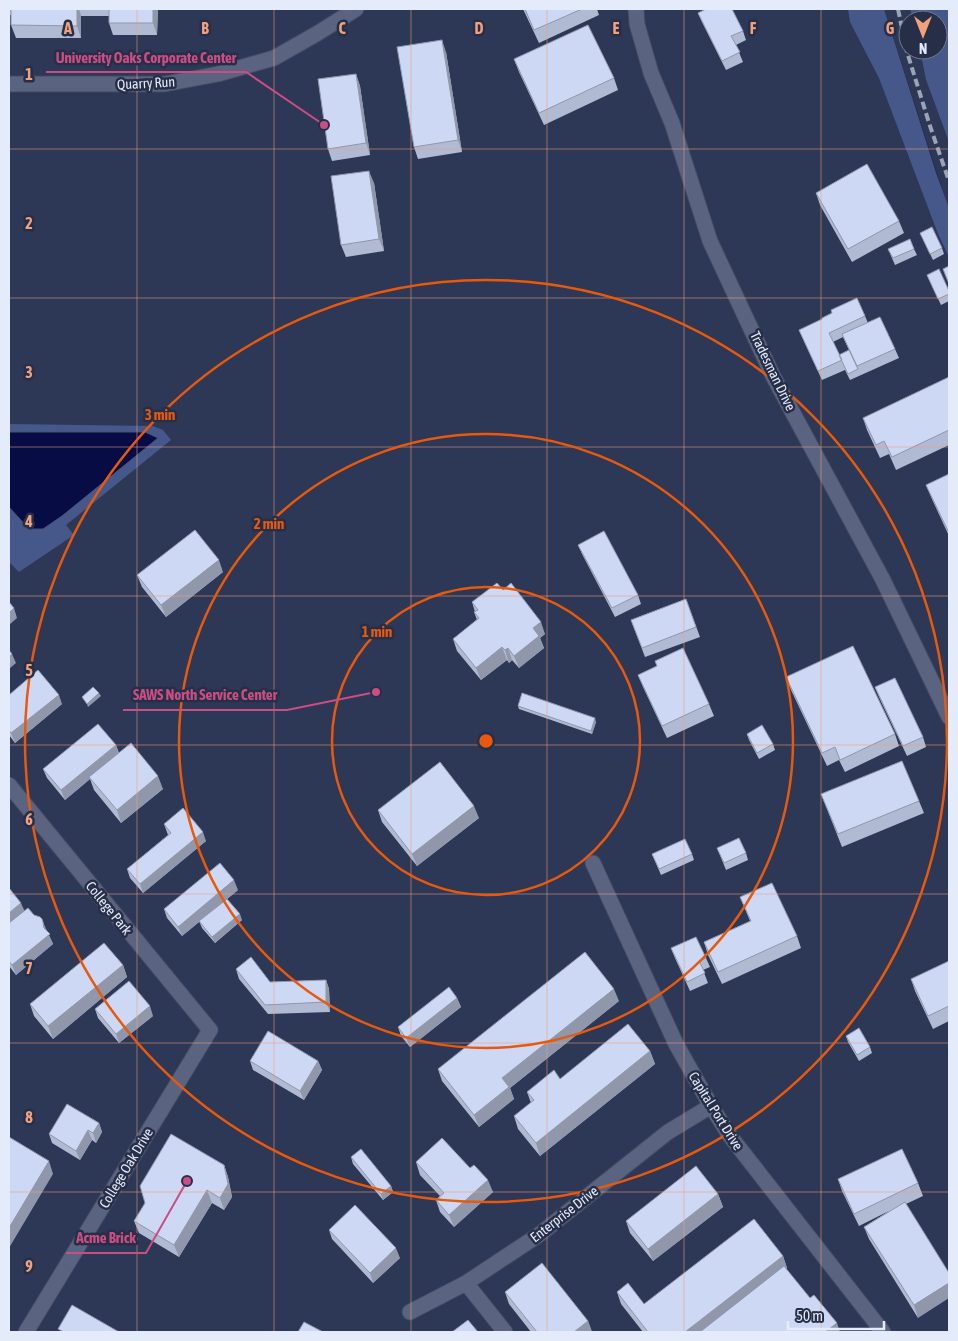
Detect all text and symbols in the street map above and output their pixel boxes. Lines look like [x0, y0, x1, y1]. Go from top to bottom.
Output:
north arrow [898, 10, 948, 60]
text: A [63, 19, 72, 37]
text: B [201, 19, 209, 37]
text: C [338, 19, 346, 37]
text: D [475, 19, 484, 37]
text: E [613, 19, 620, 37]
text: F [750, 19, 757, 37]
text: G [886, 19, 895, 37]
text: N [919, 40, 927, 56]
callout: University Oaks Corporate Center [46, 42, 246, 72]
text: University Oaks Corporate Center [56, 49, 237, 66]
text: 1 [25, 65, 33, 83]
street label: Quarry Run [117, 73, 175, 93]
text: 2 [25, 214, 33, 232]
street label: Tradesman Drive [747, 329, 799, 413]
text: 3 [25, 363, 33, 381]
text: 3 min [145, 406, 175, 423]
text: 4 [24, 512, 33, 530]
text: 2 min [254, 515, 284, 532]
text: 1 min [362, 623, 392, 640]
text: 5 [25, 661, 33, 679]
callout: SAWS North Service Center [123, 680, 287, 710]
text: SAWS North Service Center [133, 686, 278, 703]
centre of rings [477, 732, 495, 750]
text: 6 [25, 810, 33, 828]
street label: College Park [83, 878, 135, 938]
text: 7 [25, 959, 33, 977]
street label: Capital Port Drive [686, 1069, 746, 1153]
text: 8 [25, 1108, 33, 1126]
street label: College Oak Drive [96, 1125, 156, 1211]
street label: Enterprise Drive [527, 1183, 601, 1245]
callout: Acme Brick [66, 1223, 146, 1253]
text: Acme Brick [75, 1229, 136, 1246]
text: 9 [25, 1257, 33, 1275]
scale bar [788, 1298, 884, 1330]
text: 50 m [796, 1307, 823, 1324]

